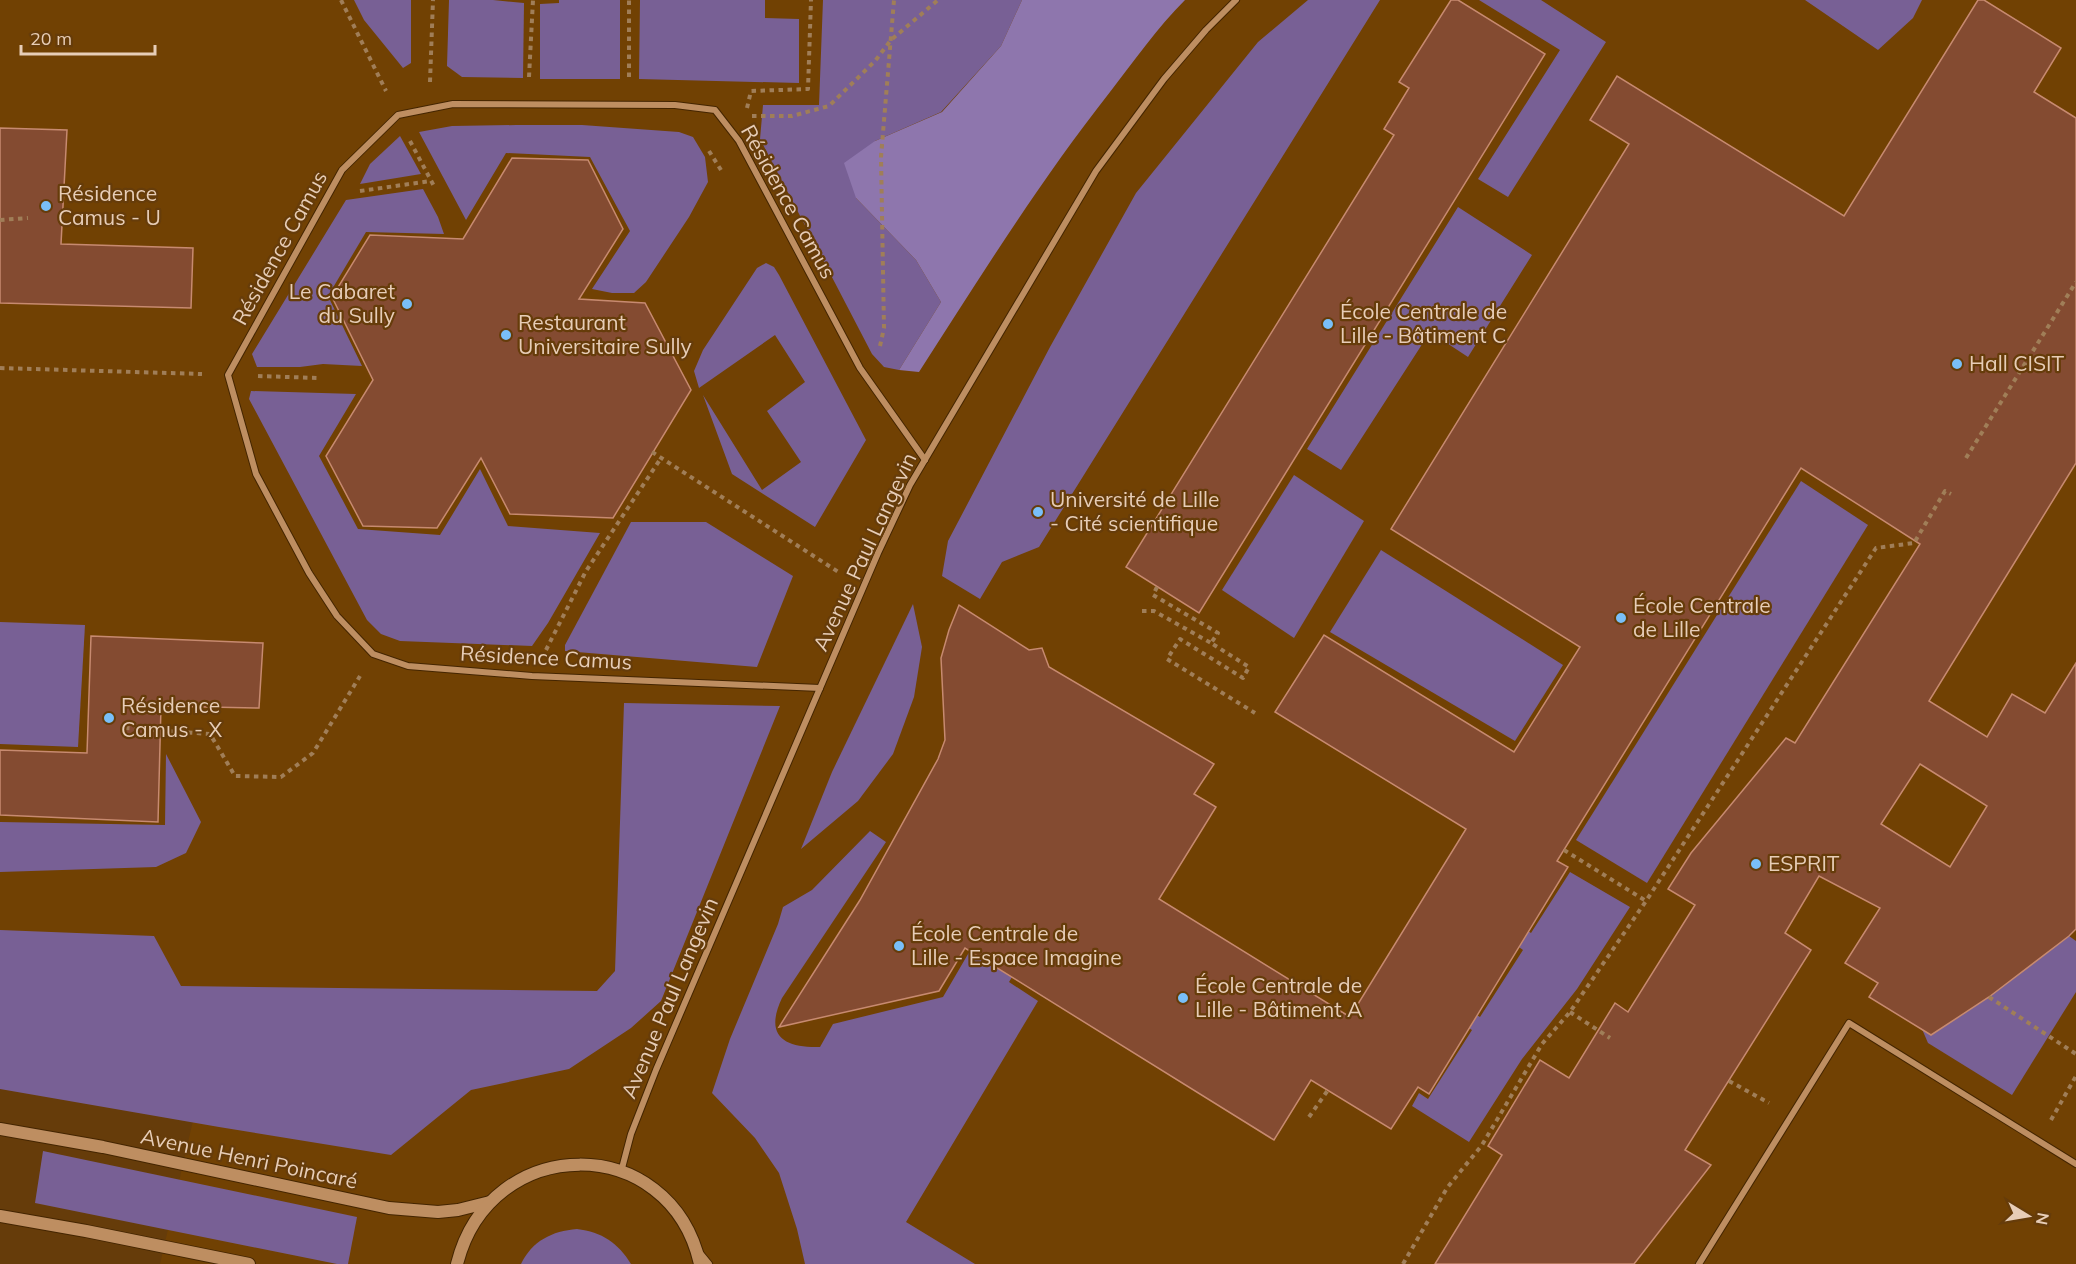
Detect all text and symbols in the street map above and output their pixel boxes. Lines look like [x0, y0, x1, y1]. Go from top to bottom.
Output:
scale bar [21, 18, 154, 56]
text: 20 m [30, 27, 72, 50]
street label: Résidence Camus [736, 120, 842, 283]
street label: Résidence Camus [226, 166, 332, 329]
place label: Résidence Camus - U [58, 180, 161, 230]
marker: Résidence Camus - U [39, 199, 53, 213]
place label: Le Cabaret du Sully [289, 278, 395, 328]
marker: Le Cabaret du Sully [400, 297, 414, 311]
place label: École Centrale de Lille - Bâtiment C [1340, 298, 1507, 348]
place label: Restaurant Universitaire Sully [518, 309, 692, 359]
marker: École Centrale de Lille - Bâtiment C [1321, 317, 1335, 331]
marker: Restaurant Universitaire Sully [499, 328, 513, 342]
place label: Hall CISIT [1969, 350, 2064, 376]
marker: Hall CISIT [1950, 357, 1964, 371]
street label: Avenue Paul Langevin [807, 448, 921, 655]
place label: Université de Lille ‐ Cité scientifique [1050, 486, 1220, 536]
marker: Université de Lille ‐ Cité scientifique [1031, 505, 1045, 519]
place label: École Centrale de Lille [1633, 592, 1771, 642]
marker: École Centrale de Lille [1614, 611, 1628, 625]
street label: Résidence Camus [459, 640, 633, 674]
place label: Résidence Camus - X [121, 692, 223, 742]
marker: Résidence Camus - X [102, 711, 116, 725]
place label: ESPRIT [1768, 850, 1840, 876]
marker: ESPRIT [1749, 857, 1763, 871]
street label: Avenue Paul Langevin [615, 893, 723, 1102]
place label: École Centrale de Lille - Espace Imagine [911, 920, 1122, 970]
marker: École Centrale de Lille - Espace Imagine [892, 939, 906, 953]
place label: École Centrale de Lille - Bâtiment A [1195, 972, 1363, 1022]
marker: École Centrale de Lille - Bâtiment A [1176, 991, 1190, 1005]
street label: Avenue Henri Poincaré [138, 1122, 360, 1194]
north arrow [1998, 1186, 2058, 1246]
text: N [2032, 1211, 2054, 1227]

